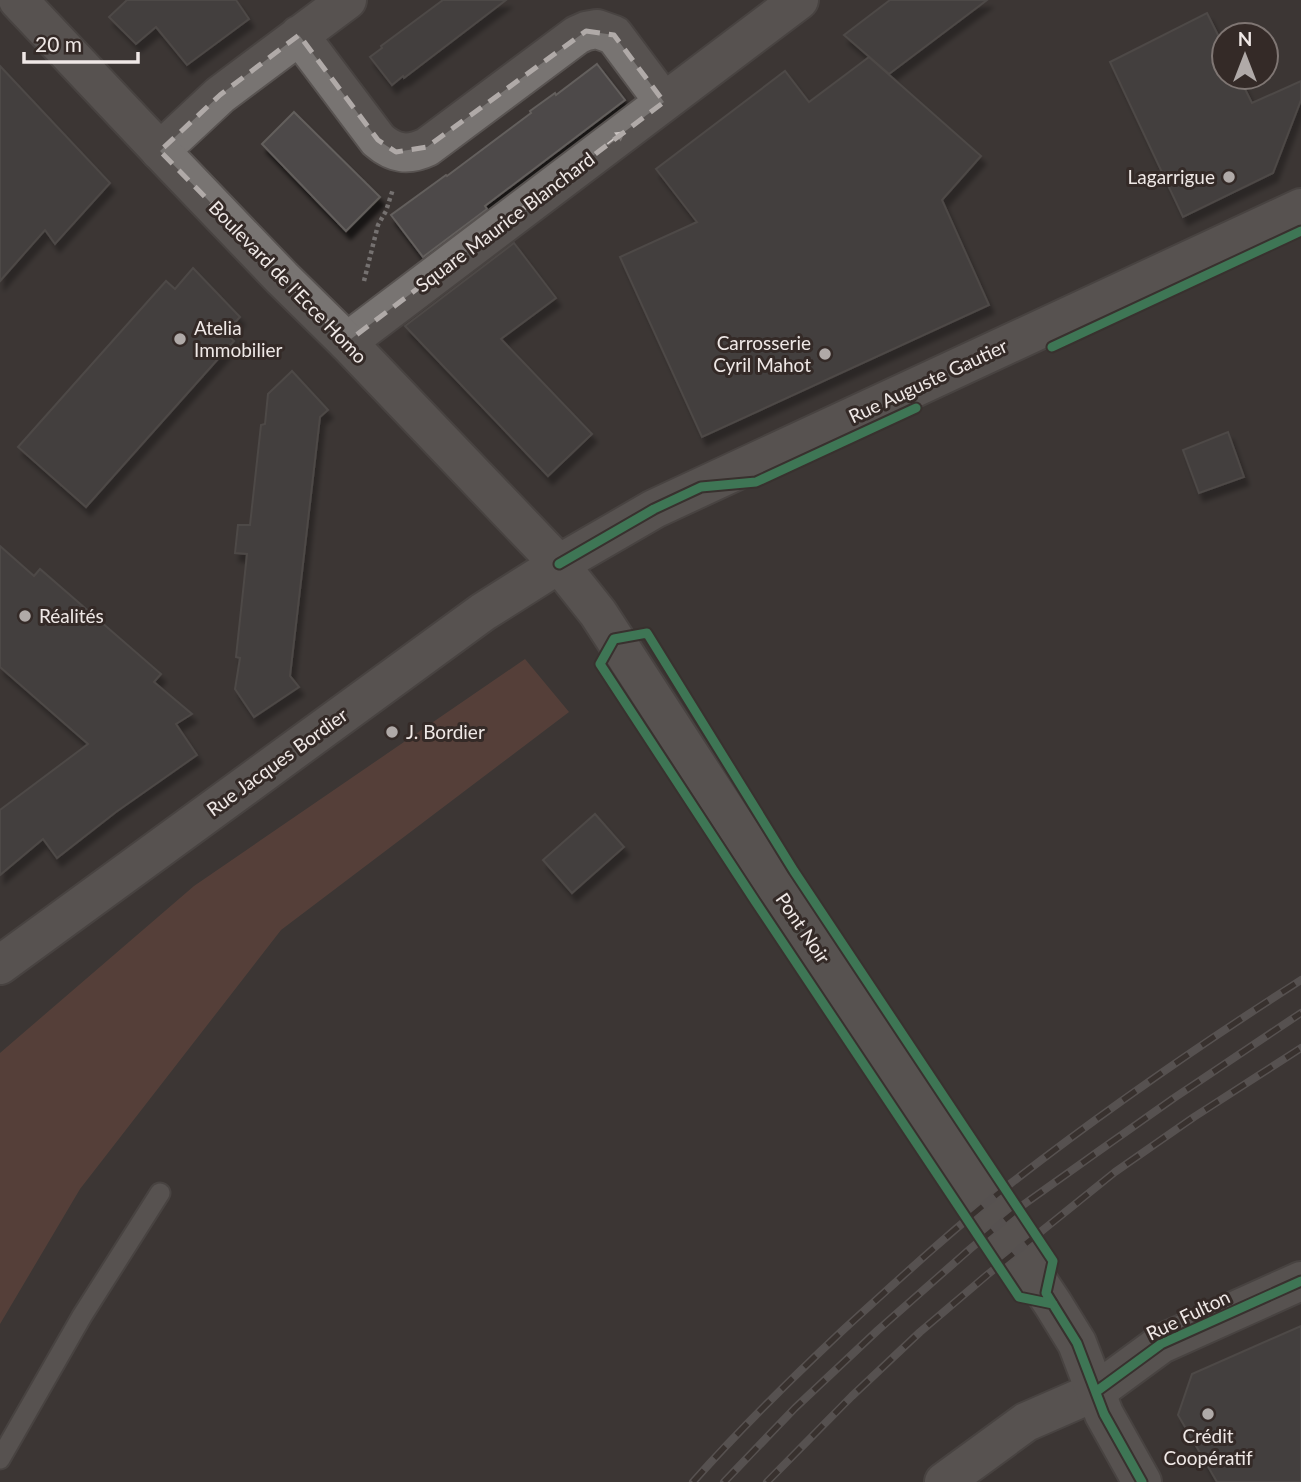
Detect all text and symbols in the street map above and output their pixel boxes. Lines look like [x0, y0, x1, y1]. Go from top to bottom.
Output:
scale bar [24, 21, 138, 65]
north arrow [1210, 21, 1280, 91]
text: N [1238, 27, 1252, 50]
text: 20 m [35, 31, 82, 56]
one-way arrow [607, 131, 625, 146]
street label: Square Maurice Blanchard [411, 147, 599, 296]
place label: Lagarrigue [1128, 165, 1215, 188]
marker: Lagarrigue [1221, 169, 1237, 185]
street label: Boulevard de l'Ecce Homo [205, 195, 372, 368]
place label: Atelia Immobilier [194, 316, 282, 361]
marker: Atelia Immobilier [172, 331, 188, 347]
place label: Carrosserie Cyril Mahot [713, 331, 811, 376]
street label: Rue Auguste Gautier [845, 334, 1011, 427]
marker: Carrosserie Cyril Mahot [817, 346, 833, 362]
place label: Réalités [39, 604, 104, 627]
marker: Réalités [17, 608, 33, 624]
street label: Rue Jacques Bordier [202, 703, 352, 820]
place label: J. Bordier [406, 720, 485, 743]
marker: J. Bordier [384, 724, 400, 740]
street label: Pont Noir [771, 888, 835, 967]
street label: Rue Fulton [1142, 1284, 1233, 1345]
marker: Crédit Coopératif [1200, 1406, 1216, 1422]
place label: Crédit Coopératif [1163, 1424, 1253, 1469]

